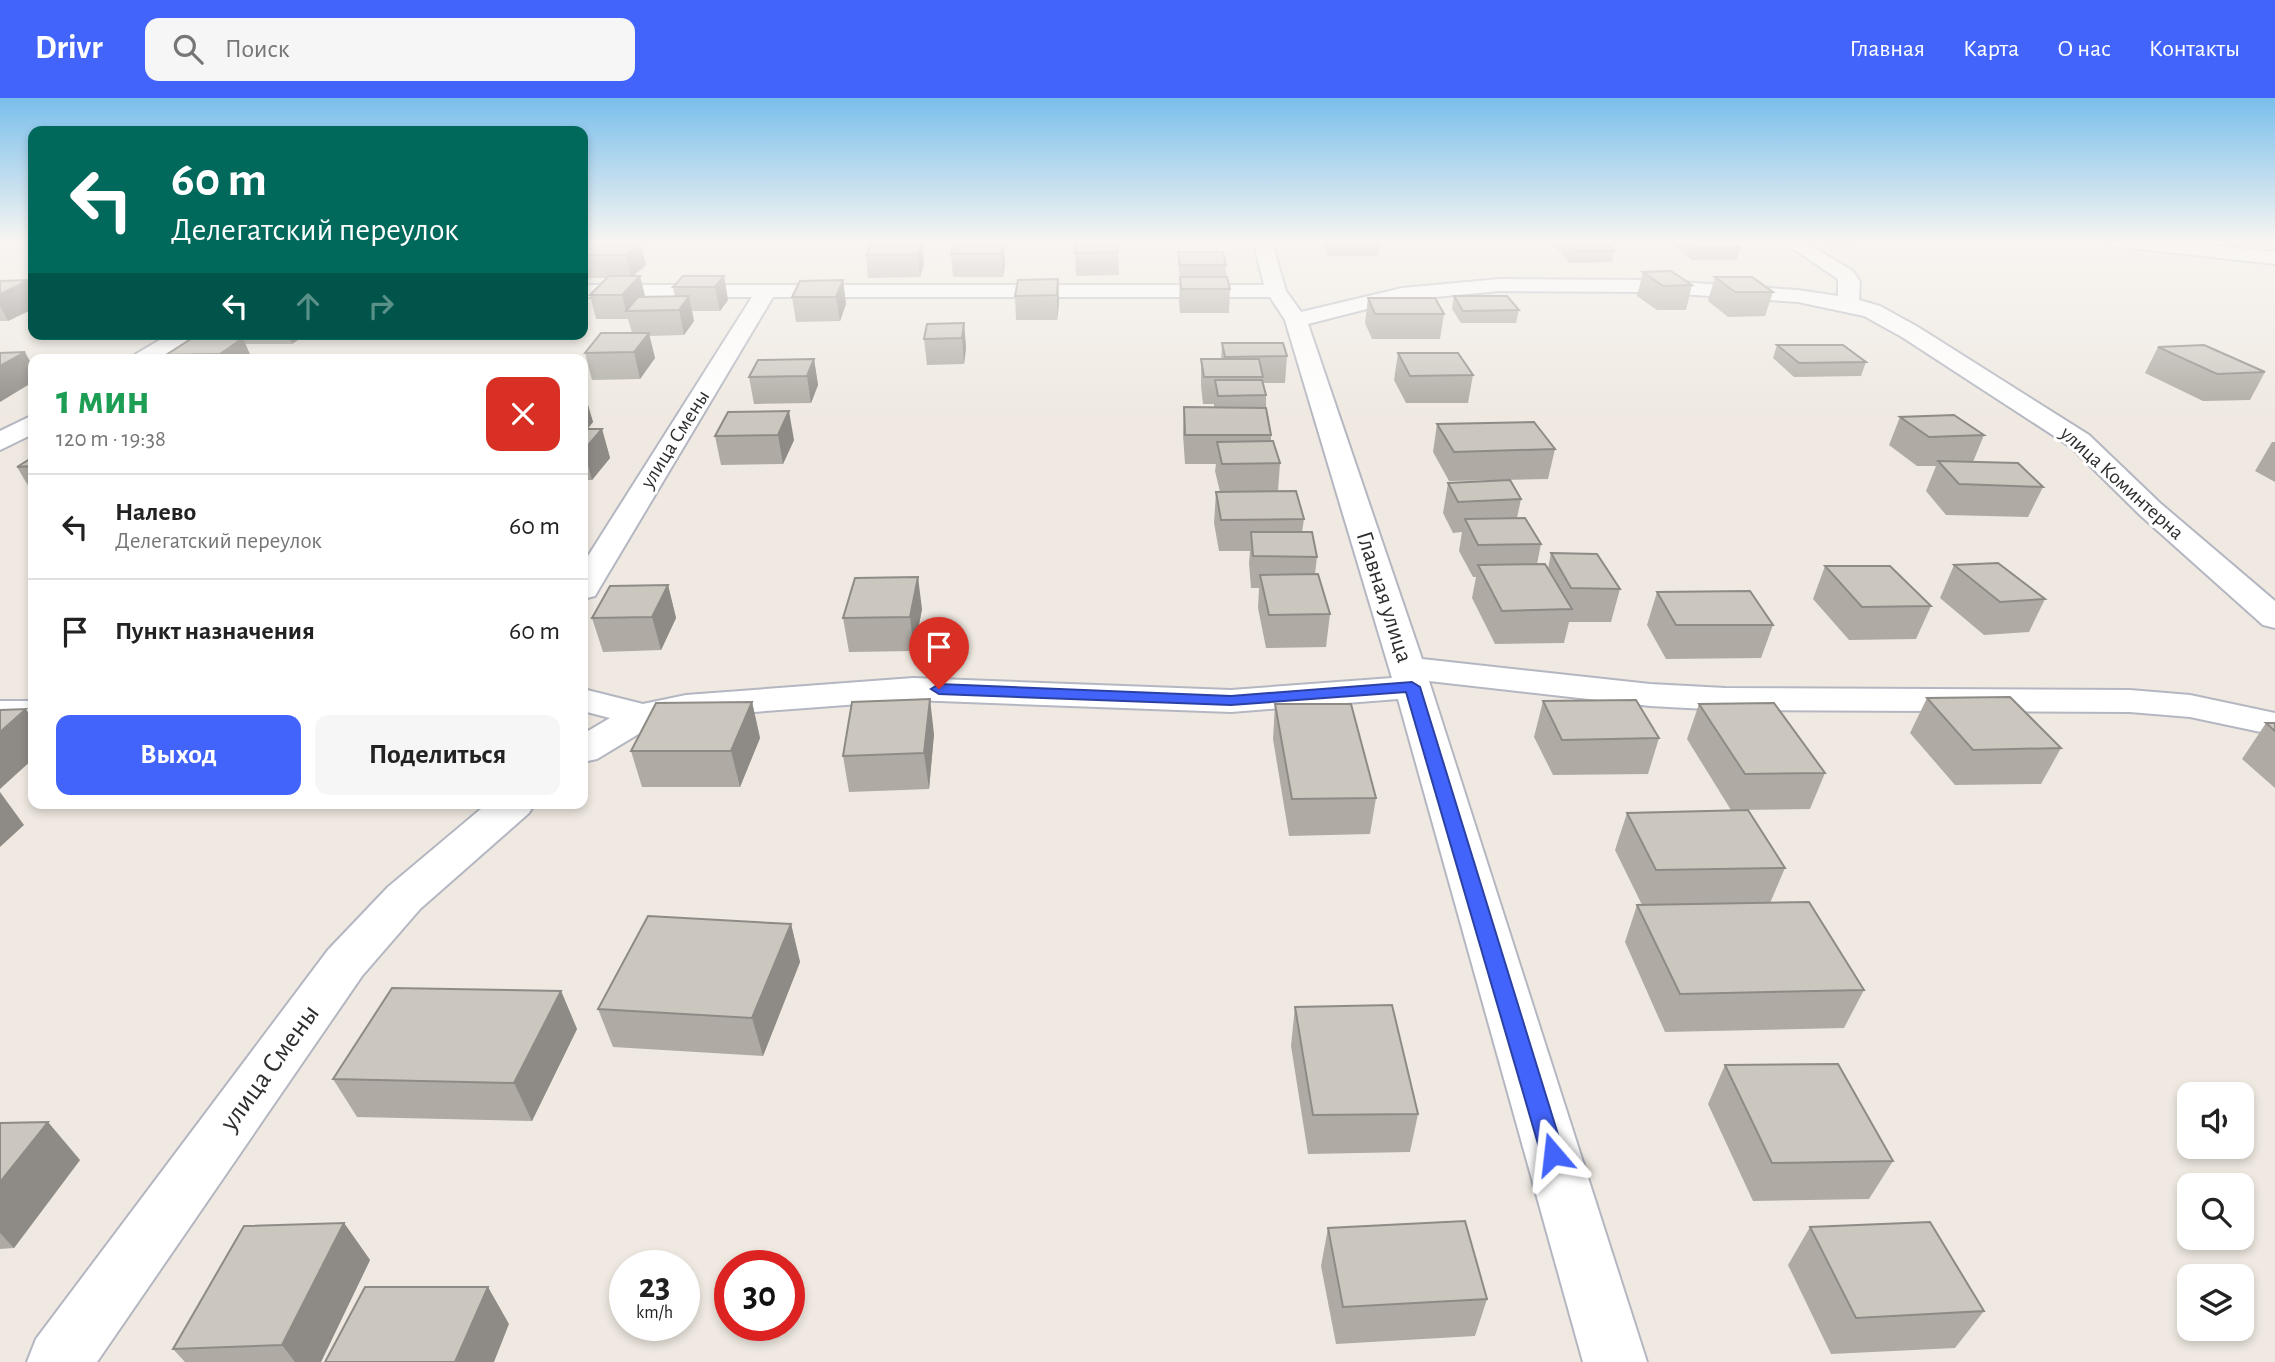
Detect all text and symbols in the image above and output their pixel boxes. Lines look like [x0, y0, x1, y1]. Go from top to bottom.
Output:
search box [145, 18, 635, 81]
icon: search [169, 30, 207, 68]
text: Drivr [35, 32, 103, 65]
text: Поиск [225, 36, 290, 62]
text: Главная [1850, 37, 1925, 61]
text: Карта [1963, 37, 2019, 61]
text: О нас [2057, 37, 2111, 61]
text: Контакты [2149, 37, 2240, 61]
icon: left [56, 154, 147, 245]
text: 60 m [171, 156, 267, 205]
text: Делегатский переулок [171, 214, 459, 246]
icon: left [216, 287, 254, 325]
icon: ahead [289, 287, 327, 325]
icon: right [362, 287, 400, 325]
button: close [486, 377, 560, 451]
text: 1 мин [56, 379, 150, 421]
street label: улица Смены [636, 386, 713, 493]
street label: улица Коминтерна [2056, 422, 2188, 544]
text: 120 m · 19:38 [56, 428, 166, 451]
text: Налево [115, 499, 196, 525]
icon: left [56, 508, 94, 546]
text: 60 m [509, 513, 560, 539]
street label: Главная улица [1351, 528, 1417, 666]
text: Делегатский переулок [115, 530, 322, 553]
icon: arrive [56, 613, 94, 651]
pin [909, 617, 969, 689]
text: Пункт назначения [115, 618, 315, 644]
text: 60 m [509, 618, 560, 644]
icon: arrive [920, 628, 958, 666]
button: Выход [56, 715, 301, 795]
button: Поделиться [315, 715, 560, 795]
street label: улица Смены [214, 1000, 325, 1137]
map controls [2177, 1082, 2254, 1341]
button: sound [2177, 1082, 2254, 1159]
position arrow [1516, 1117, 1590, 1191]
button: search [2177, 1173, 2254, 1250]
speed limit sign: 30 [714, 1250, 805, 1341]
button: layers [2177, 1264, 2254, 1341]
text: 23 [639, 1269, 670, 1304]
text: km/h [636, 1304, 673, 1322]

